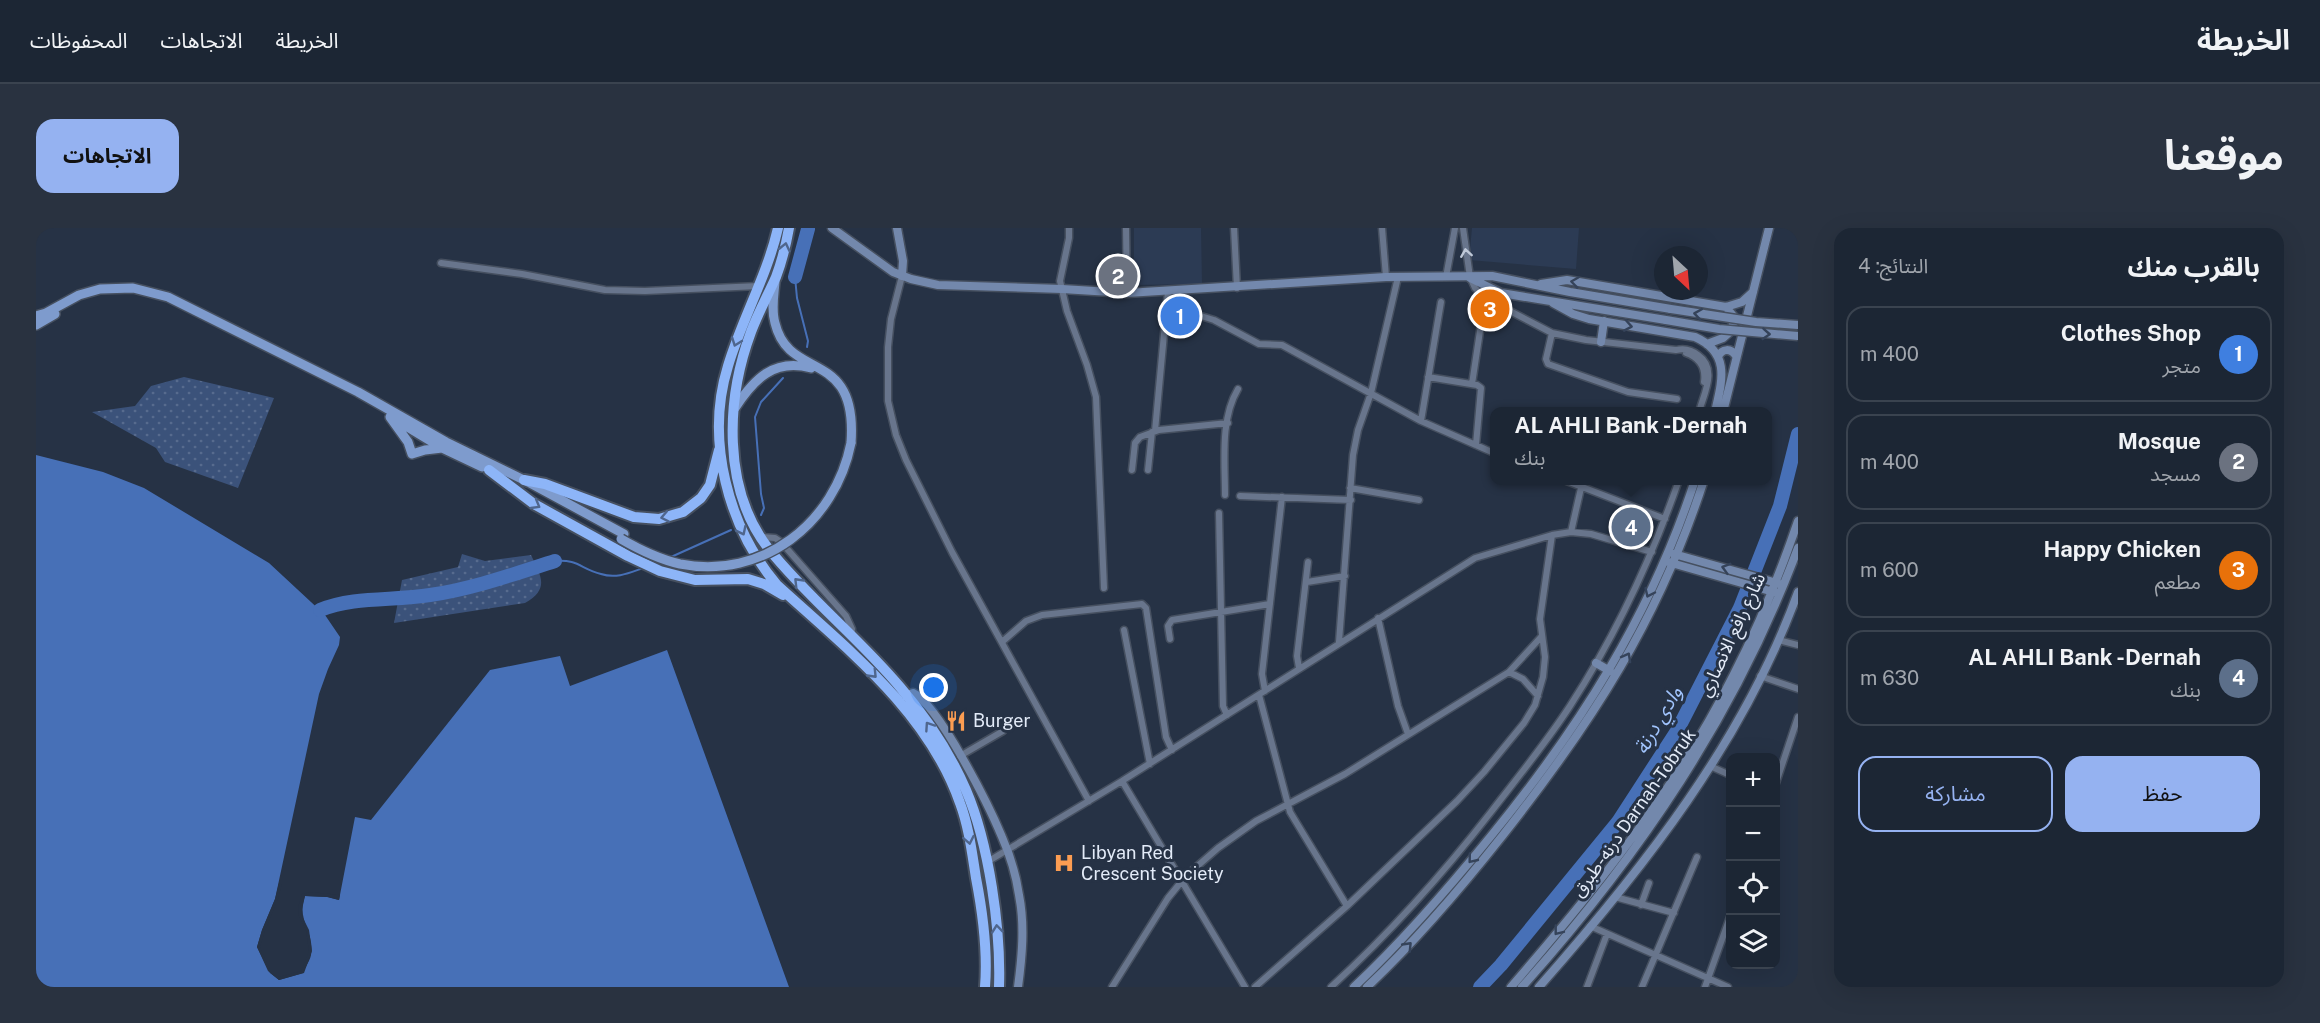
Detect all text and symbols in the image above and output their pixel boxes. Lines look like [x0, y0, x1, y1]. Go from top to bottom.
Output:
text: الخريطة [2197, 23, 2290, 56]
text: المحفوظات [30, 28, 127, 53]
text: الاتجاهات [160, 28, 242, 53]
text: الخريطة [275, 28, 338, 53]
button: الاتجاهات [36, 119, 179, 193]
text: موقعنا [2164, 130, 2284, 179]
one-way arrow [778, 243, 791, 253]
north arrow [1654, 246, 1708, 300]
one-way arrow [1460, 248, 1472, 257]
text: بالقرب منك [2127, 251, 2260, 282]
pin: 2 [1098, 254, 1138, 298]
text: النتائج: 4 [1858, 254, 1928, 278]
one-way arrow [1570, 276, 1579, 288]
pin: 3 [1470, 286, 1510, 332]
pin: 1 [1160, 294, 1200, 338]
one-way arrow [1694, 308, 1703, 320]
one-way arrow [1623, 319, 1633, 331]
text: Clothes Shop [2061, 320, 2201, 346]
one-way arrow [1761, 327, 1770, 340]
one-way arrow [731, 336, 744, 347]
text: 400 m [1860, 342, 1919, 366]
text: 1 [2234, 342, 2243, 366]
text: متجر [2162, 354, 2201, 378]
popup [1490, 407, 1772, 485]
text: AL AHLI Bank -Dernah [1515, 412, 1747, 438]
text: Mosque [2118, 428, 2201, 454]
text: بنك [1515, 446, 1545, 470]
text: 400 m [1860, 450, 1919, 474]
text: 2 [2232, 450, 2245, 474]
text: مسجد [2150, 462, 2201, 486]
one-way arrow [530, 498, 540, 509]
pin: 4 [1612, 504, 1650, 550]
one-way arrow [660, 510, 670, 523]
one-way arrow [735, 525, 747, 536]
text: Happy Chicken [2043, 536, 2201, 562]
text: 600 m [1860, 558, 1919, 582]
text: 3 [2232, 558, 2245, 582]
one-way arrow [1721, 563, 1731, 576]
street label: شارع رافع الانصاري [1694, 570, 1773, 702]
text: مطعم [2155, 570, 2201, 594]
one-way arrow [795, 579, 806, 590]
one-way arrow [1645, 587, 1657, 598]
text: AL AHLI Bank -Dernah [1968, 644, 2201, 670]
one-way arrow [1620, 653, 1631, 663]
text: 630 m [1860, 666, 1919, 690]
text: 4 [2232, 666, 2245, 690]
one-way arrow [866, 668, 877, 678]
your location [919, 673, 948, 702]
text: بنك [2170, 678, 2201, 702]
water label: وادي درنة [1629, 682, 1690, 760]
restaurant icon: Burger [944, 709, 968, 733]
place label: Burger [973, 710, 1031, 731]
one-way arrow [925, 722, 937, 732]
street label: درنه-طبرق Darnah-Tobruk [1567, 724, 1701, 902]
map controls [1726, 753, 1780, 969]
button: + [1726, 753, 1780, 807]
button: مشاركة [1858, 756, 2053, 832]
button: حفظ [2065, 756, 2260, 832]
button: − [1726, 807, 1780, 861]
one-way arrow [962, 835, 975, 845]
place label: Libyan Red Crescent Society [1081, 842, 1224, 884]
hospital icon: Libyan Red Crescent Society [1052, 851, 1076, 875]
one-way arrow [1469, 853, 1480, 864]
button: locate [1726, 861, 1780, 915]
button: layers [1726, 915, 1780, 969]
one-way arrow [991, 924, 1004, 933]
one-way arrow [1554, 924, 1565, 935]
one-way arrow [1401, 942, 1412, 953]

